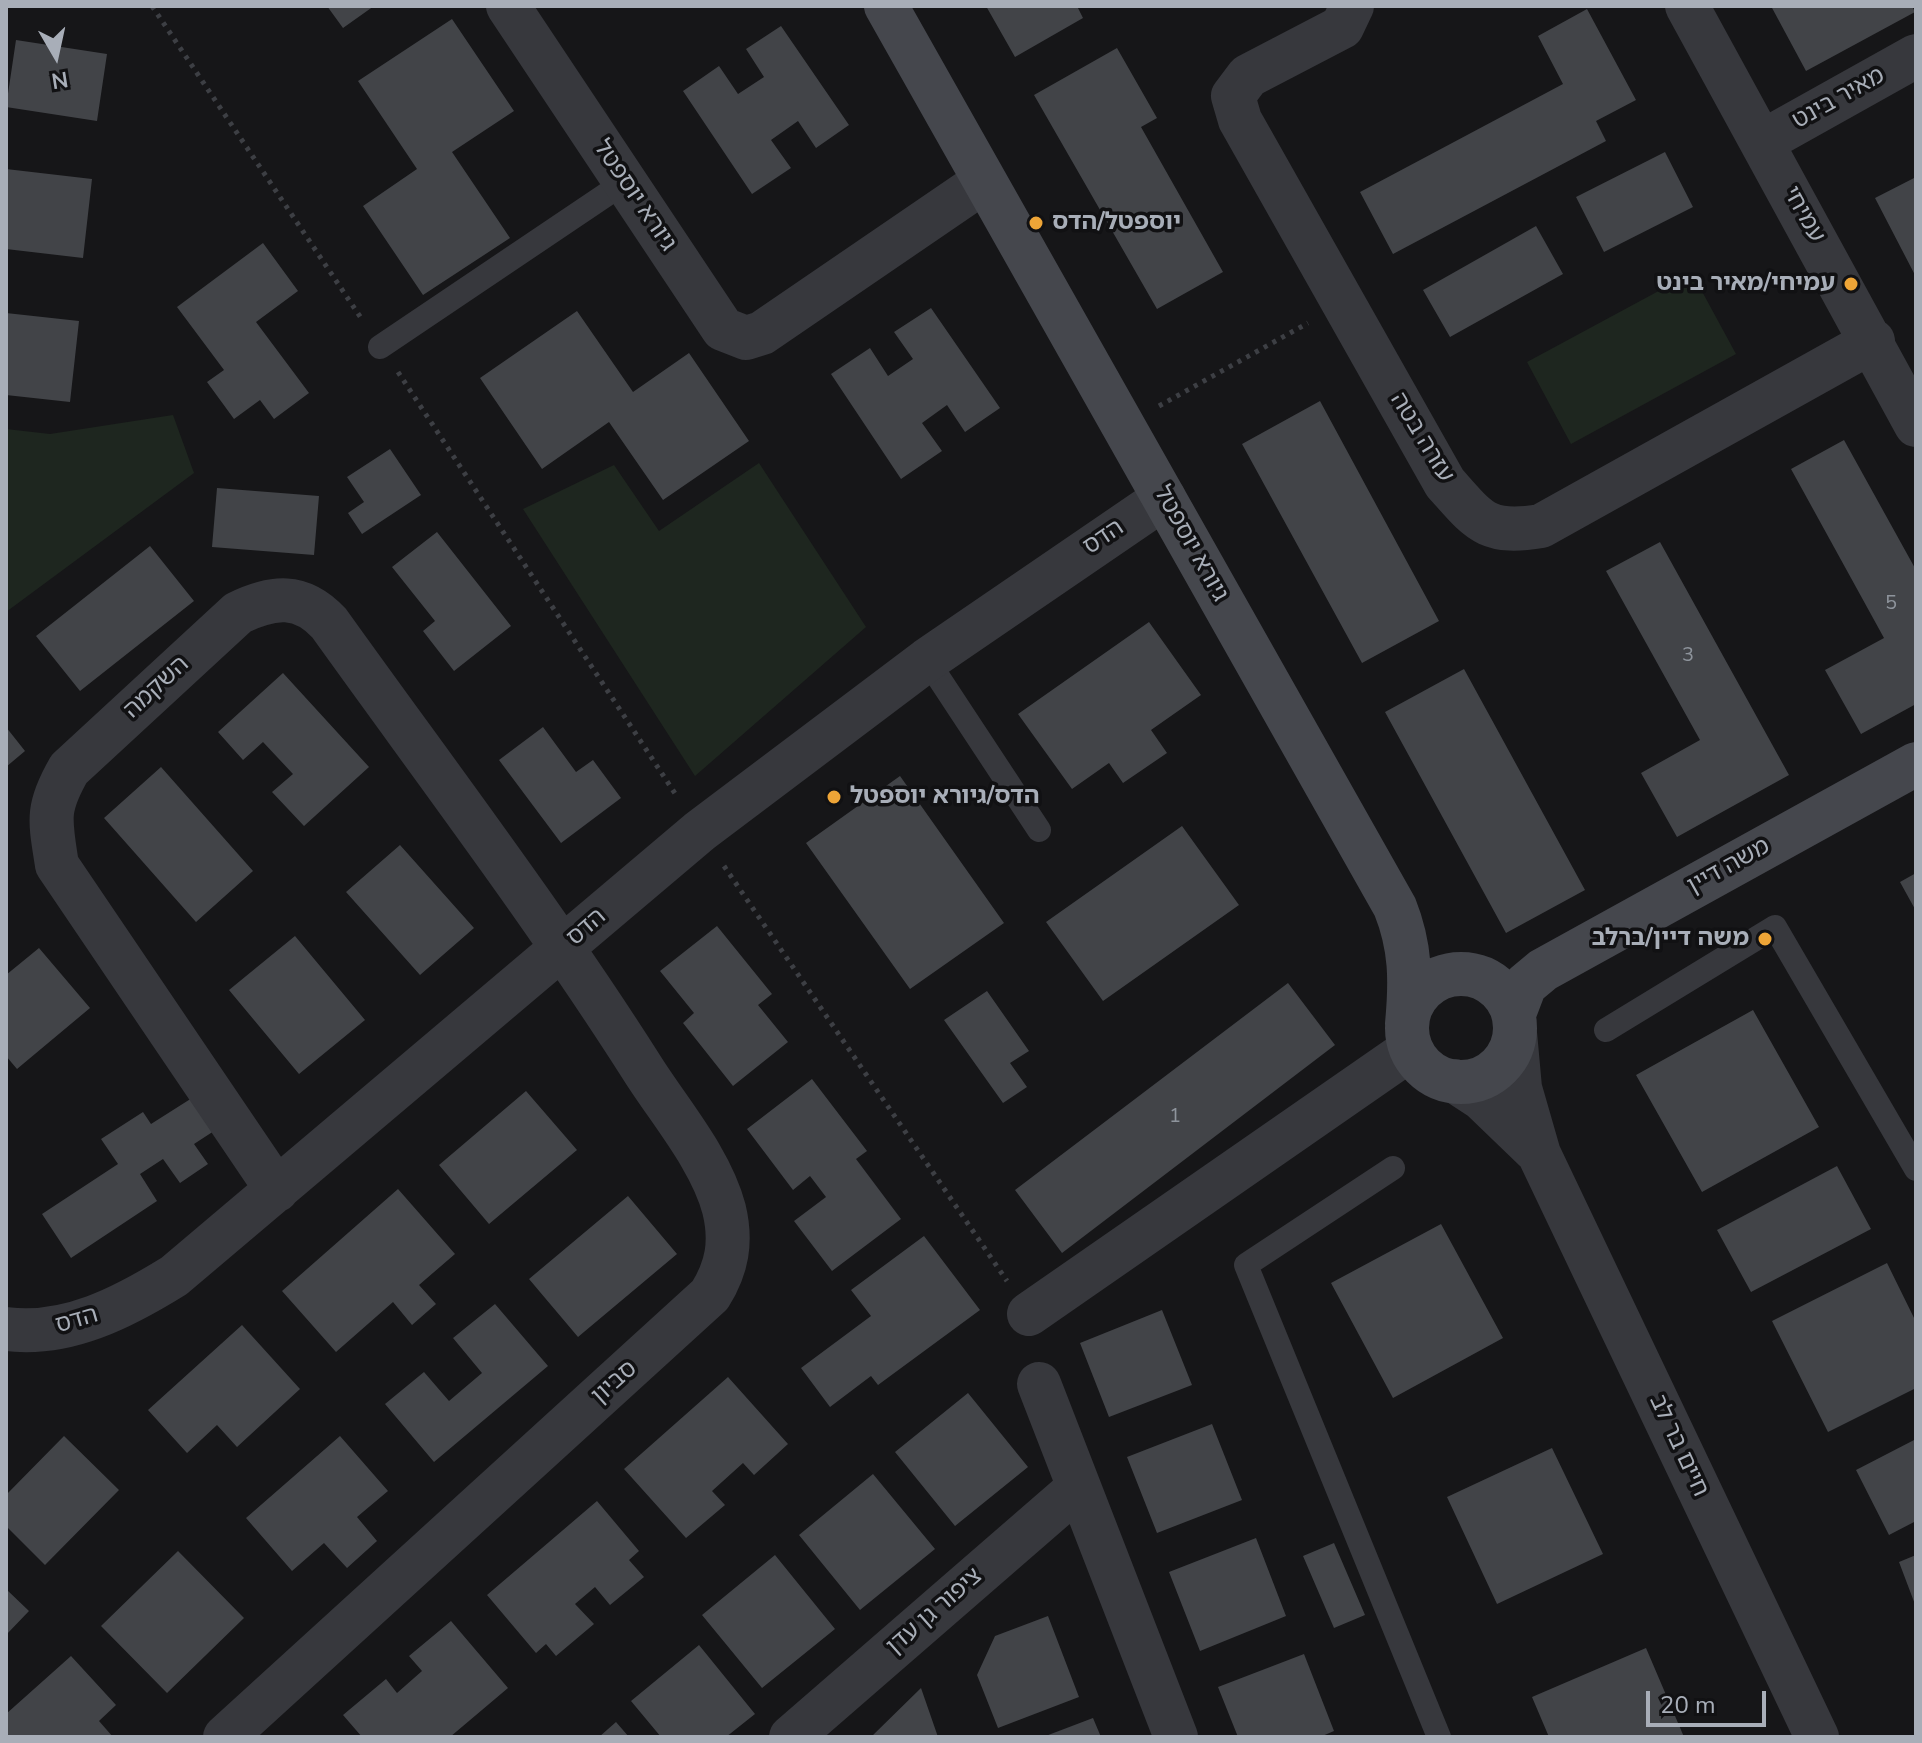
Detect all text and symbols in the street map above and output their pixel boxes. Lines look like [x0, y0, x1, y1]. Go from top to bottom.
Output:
north arrow [16, 16, 96, 96]
street label: מאיר בינט [1788, 62, 1890, 136]
text: N [49, 64, 70, 96]
street label: גיורא יוספטל [586, 135, 682, 257]
street label: עמיחי [1776, 182, 1830, 248]
place label: יוספטל/הדס [1052, 209, 1181, 237]
marker: יוספטל/הדס [1027, 214, 1045, 232]
place label: עמיחי/מאיר בינט [1656, 270, 1835, 298]
marker: עמיחי/מאיר בינט [1842, 275, 1860, 293]
street label: עזרה בטה [1383, 388, 1459, 488]
street label: גיורא יוספטל [1146, 481, 1234, 607]
street label: הדס [1078, 514, 1130, 562]
house number: 5 [1885, 592, 1897, 616]
house number: 3 [1682, 644, 1694, 668]
street label: השקמה [118, 651, 196, 725]
place label: הדס/גיורא יוספטל [850, 783, 1039, 811]
marker: הדס/גיורא יוספטל [825, 788, 843, 806]
street label: משה דיין [1683, 833, 1775, 901]
street label: הדס [561, 903, 613, 953]
place label: משה דיין/ברלב [1592, 925, 1749, 953]
marker: משה דיין/ברלב [1756, 930, 1774, 948]
house number: 1 [1169, 1105, 1181, 1129]
street label: הדס [53, 1301, 101, 1341]
street label: סביון [586, 1355, 644, 1411]
street label: חיים בר לב [1642, 1390, 1714, 1502]
street label: ציפור גן עדן [881, 1563, 989, 1661]
scale bar [1650, 1675, 1770, 1725]
text: 20 m [1660, 1689, 1716, 1721]

